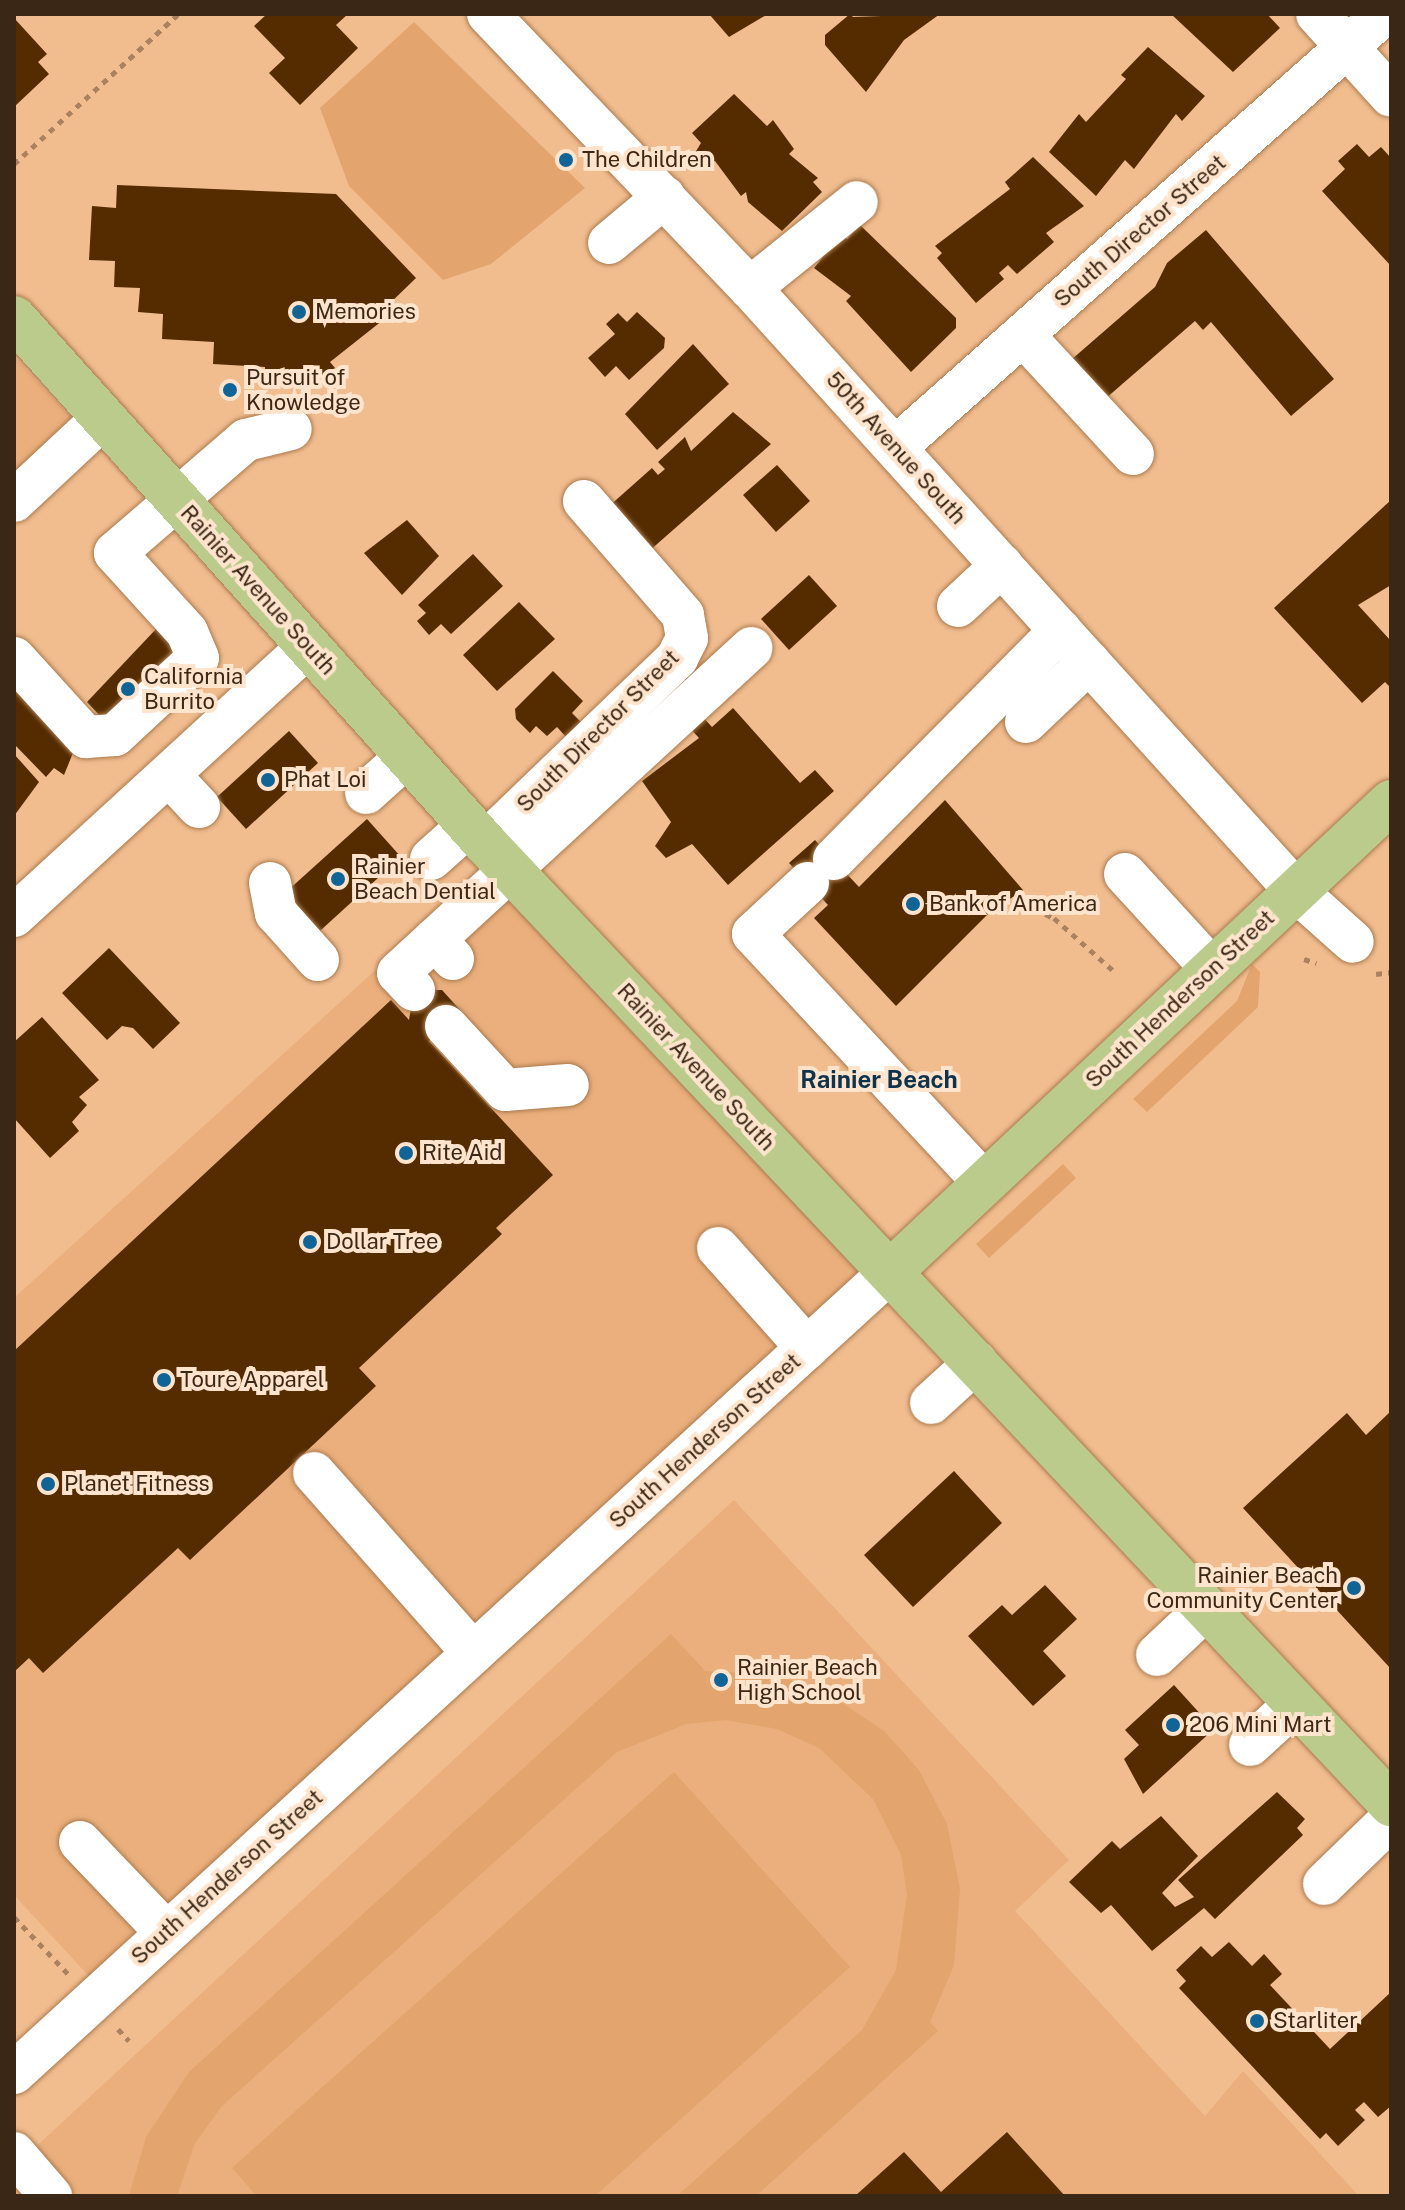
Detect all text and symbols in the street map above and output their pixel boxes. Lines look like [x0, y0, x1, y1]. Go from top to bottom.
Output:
place label: The Children [582, 147, 712, 173]
street label: South Director Street [1049, 149, 1231, 313]
marker: The Children [557, 151, 575, 169]
place label: Memories [315, 299, 416, 325]
marker: Memories [290, 303, 308, 321]
place label: Pursuit of Knowledge [246, 364, 361, 416]
street label: 50th Avenue South [821, 366, 971, 530]
marker: Pursuit of Knowledge [221, 381, 239, 399]
street label: Rainier Avenue South [175, 500, 341, 680]
street label: South Director Street [511, 644, 685, 818]
place label: California Burrito [144, 663, 243, 714]
marker: California Burrito [119, 680, 137, 698]
place label: Phat Loi [284, 767, 366, 793]
marker: Phat Loi [259, 771, 277, 789]
place label: Rainier Beach Dential [354, 853, 496, 904]
marker: Rainier Beach Dential [329, 870, 347, 888]
place label: Bank of America [929, 891, 1098, 917]
marker: Bank of America [904, 895, 922, 913]
street label: South Henderson Street [1080, 905, 1280, 1093]
street label: Rainier Avenue South [612, 978, 780, 1156]
district label: Rainier Beach [800, 1066, 958, 1094]
place label: Rite Aid [422, 1140, 502, 1166]
marker: Rite Aid [397, 1144, 415, 1162]
place label: Dollar Tree [326, 1229, 438, 1255]
marker: Dollar Tree [301, 1233, 319, 1251]
street label: South Henderson Street [604, 1348, 806, 1534]
place label: Toure Apparel [180, 1367, 324, 1393]
marker: Toure Apparel [155, 1371, 173, 1389]
place label: Planet Fitness [64, 1471, 210, 1497]
marker: Planet Fitness [39, 1475, 57, 1493]
place label: Rainier Beach Community Center [1147, 1562, 1338, 1614]
marker: Rainier Beach Community Center [1345, 1579, 1363, 1597]
place label: Rainier Beach High School [737, 1654, 878, 1706]
marker: Rainier Beach High School [712, 1671, 730, 1689]
place label: 206 Mini Mart [1189, 1712, 1331, 1738]
marker: 206 Mini Mart [1164, 1716, 1182, 1734]
street label: South Henderson Street [126, 1784, 328, 1970]
place label: Starliter [1273, 2008, 1358, 2034]
marker: Starliter [1248, 2012, 1266, 2030]

